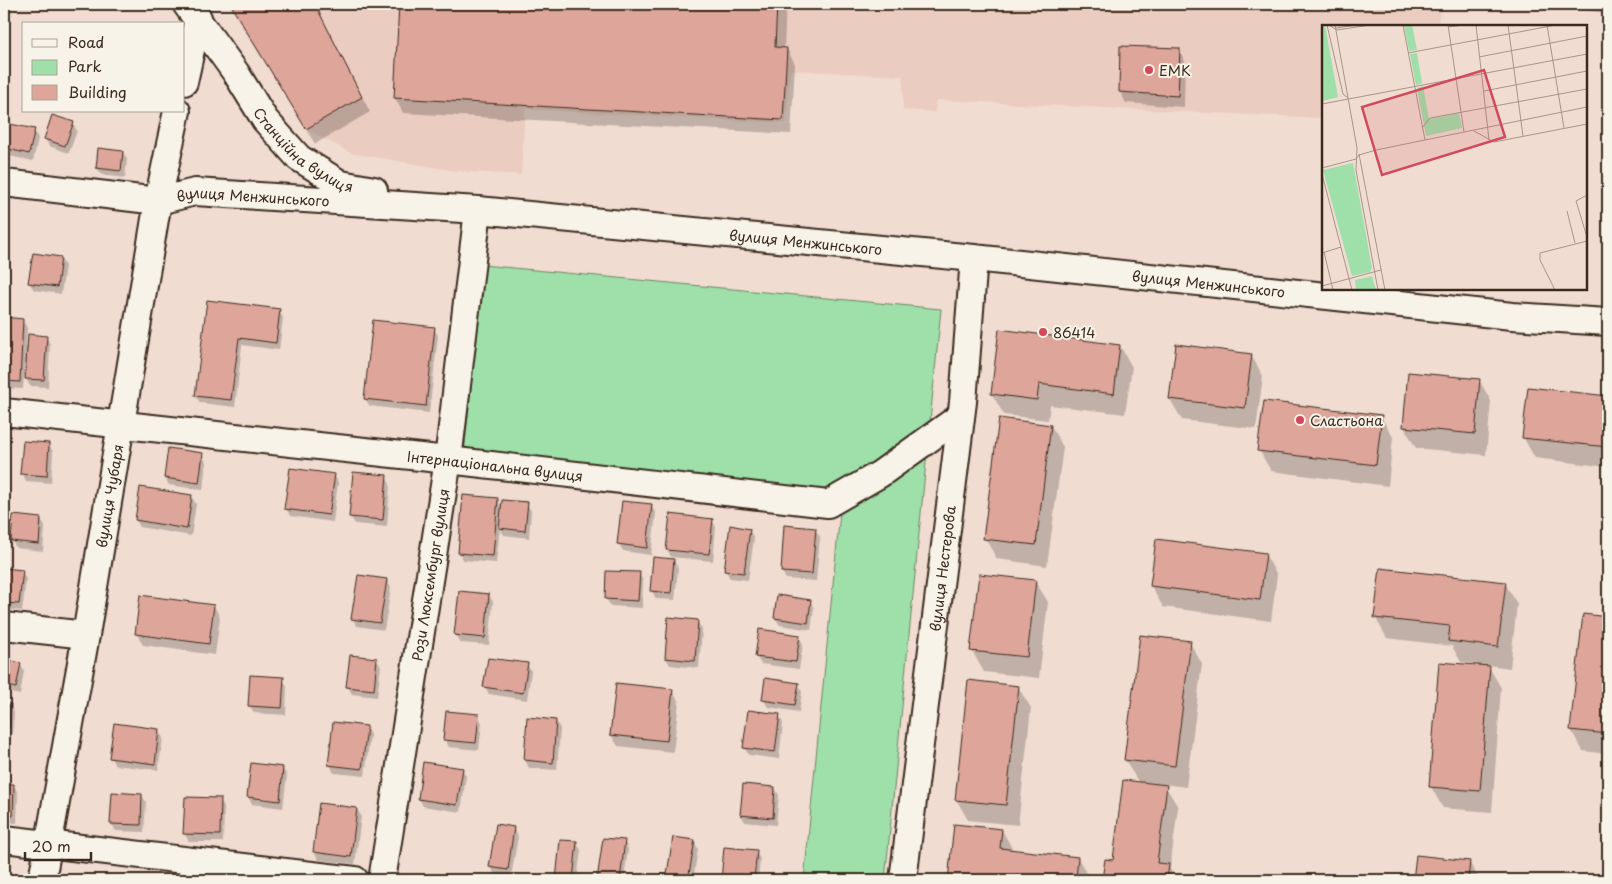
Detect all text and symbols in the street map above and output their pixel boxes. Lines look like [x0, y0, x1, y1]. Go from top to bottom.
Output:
legend [22, 22, 185, 112]
inset map [1322, 25, 1587, 290]
text: Road [68, 30, 104, 53]
text: Park [68, 54, 102, 77]
place label: ЕМК [1159, 60, 1191, 81]
marker: ЕМК [1143, 64, 1155, 76]
text: Building [68, 80, 127, 103]
street label: Станційна вулиця [249, 103, 355, 197]
street label: вулиця Менжинського [174, 181, 330, 211]
street label: вулиця Менжинського [728, 224, 883, 260]
street label: вулиця Менжинського [1131, 265, 1286, 302]
place label: 86414 [1053, 322, 1096, 343]
marker: 86414 [1037, 326, 1049, 338]
place label: Сластьона [1310, 410, 1383, 431]
marker: Сластьона [1294, 414, 1306, 426]
street label: вулиця Чубаря [90, 442, 128, 549]
street label: Інтернаціональна вулиця [406, 445, 584, 486]
street label: Рози Люксембург вулиця [406, 487, 454, 663]
street label: вулиця Нестерова [924, 504, 960, 633]
scale bar [25, 829, 91, 861]
text: 20 m [32, 834, 71, 857]

